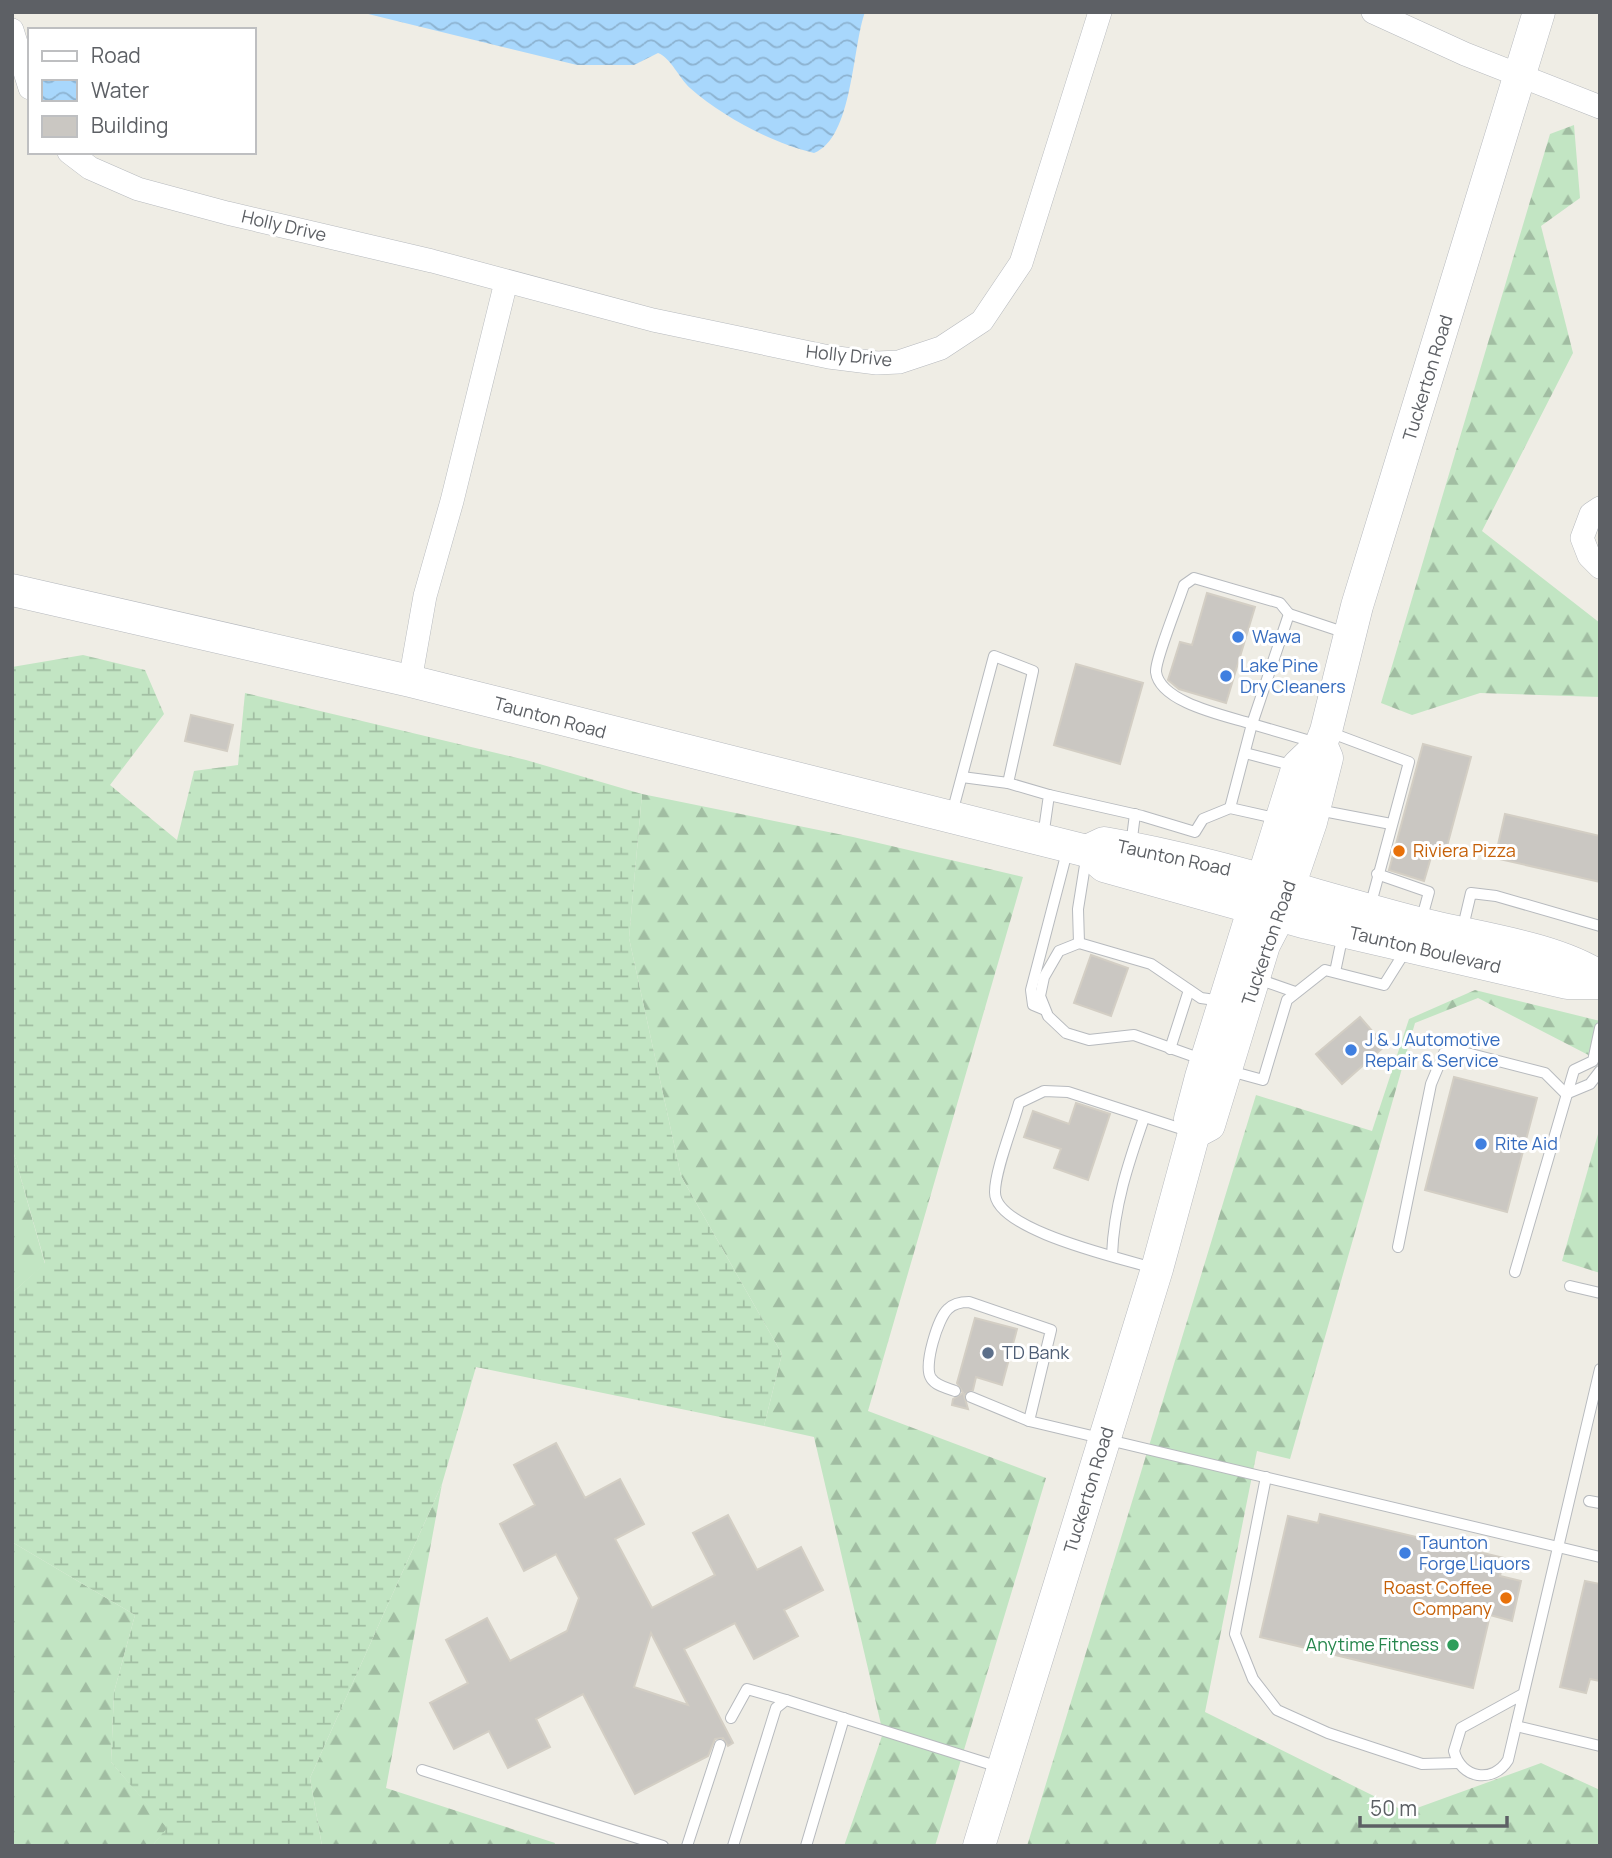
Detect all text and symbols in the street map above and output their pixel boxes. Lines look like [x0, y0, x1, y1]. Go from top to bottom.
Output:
legend [28, 28, 256, 154]
text: Road [91, 41, 141, 69]
text: Water [91, 76, 150, 104]
text: Building [91, 111, 168, 139]
street label: Holly Drive [239, 204, 329, 246]
street label: Tuckerton Road [1396, 312, 1458, 444]
street label: Holly Drive [805, 339, 893, 371]
place label: Wawa [1252, 624, 1301, 648]
marker: Wawa [1230, 629, 1246, 645]
place label: Lake Pine Dry Cleaners [1240, 653, 1346, 698]
marker: Lake Pine Dry Cleaners [1218, 668, 1234, 684]
street label: Taunton Road [491, 691, 609, 744]
street label: Taunton Road [1115, 833, 1233, 881]
place label: Riviera Pizza [1413, 838, 1516, 862]
marker: Riviera Pizza [1391, 843, 1407, 859]
street label: Tuckerton Road [1235, 877, 1301, 1008]
street label: Taunton Boulevard [1347, 920, 1503, 978]
place label: J & J Automotive Repair & Service [1365, 1027, 1500, 1072]
marker: J & J Automotive Repair & Service [1343, 1042, 1359, 1058]
place label: Rite Aid [1495, 1131, 1558, 1155]
marker: Rite Aid [1473, 1136, 1489, 1152]
place label: TD Bank [1002, 1340, 1070, 1364]
marker: TD Bank [980, 1345, 996, 1361]
street label: Tuckerton Road [1057, 1424, 1119, 1556]
place label: Taunton Forge Liquors [1419, 1530, 1530, 1575]
marker: Taunton Forge Liquors [1397, 1545, 1413, 1561]
place label: Roast Coffee Company [1384, 1575, 1492, 1620]
marker: Roast Coffee Company [1498, 1590, 1514, 1606]
place label: Anytime Fitness [1306, 1632, 1439, 1656]
marker: Anytime Fitness [1445, 1637, 1461, 1653]
scale bar [1360, 1784, 1507, 1828]
text: 50 m [1370, 1794, 1417, 1822]

